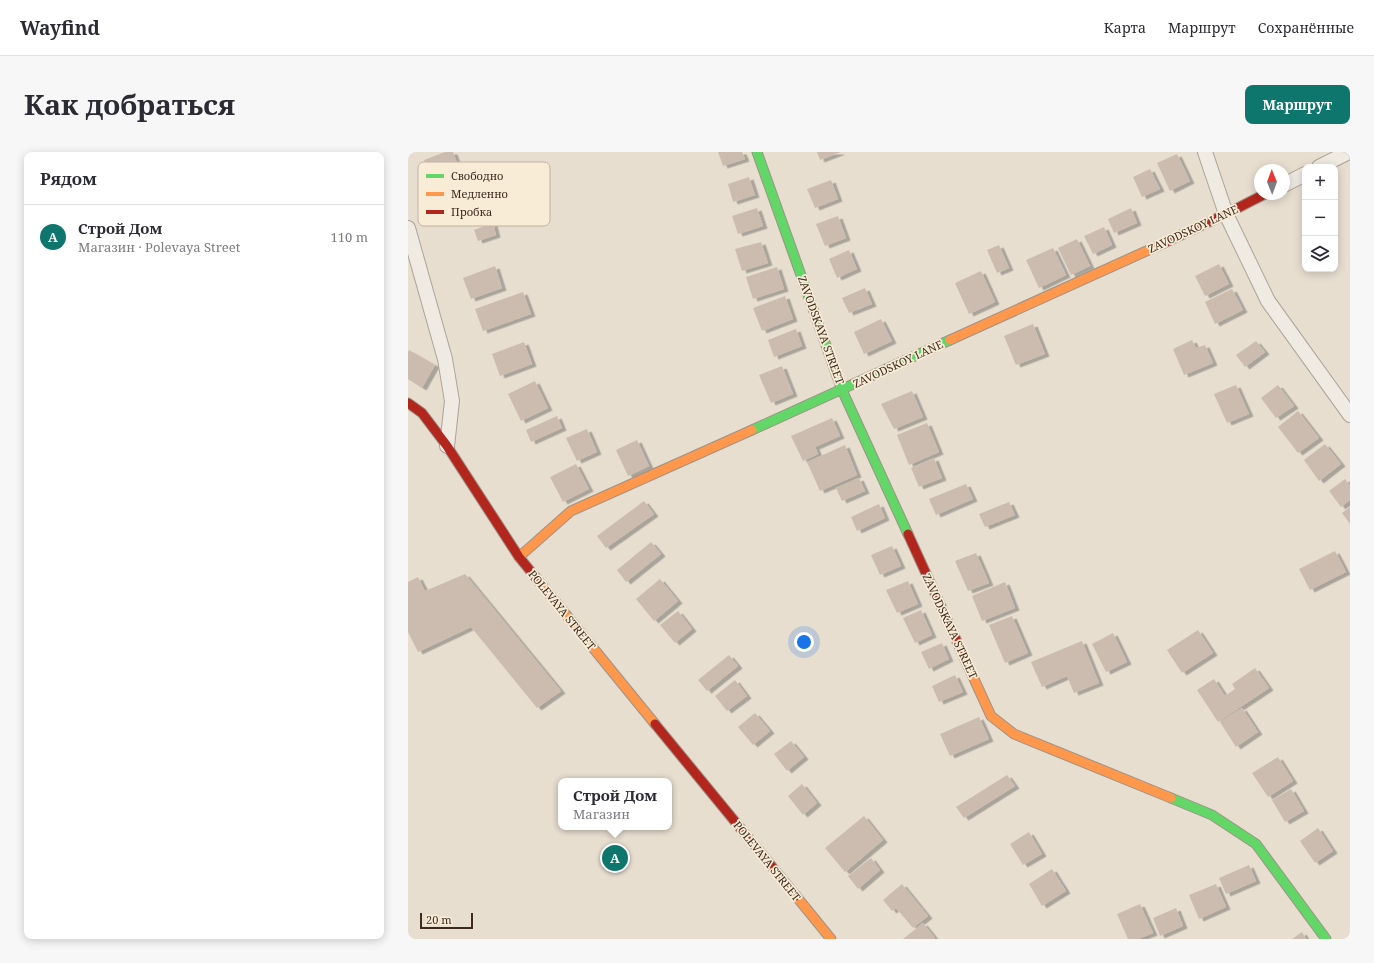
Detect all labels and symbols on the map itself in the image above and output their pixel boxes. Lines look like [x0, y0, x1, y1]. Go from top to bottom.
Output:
legend [418, 162, 550, 226]
north arrow [1254, 164, 1290, 200]
text: Свободно [451, 168, 503, 183]
text: Медленно [451, 186, 508, 201]
street label: ZAVODSKOY LANE [1145, 201, 1240, 256]
text: Пробка [451, 204, 492, 219]
street label: ZAVODSKAYA STREET [795, 274, 848, 386]
street label: ZAVODSKOY LANE [850, 336, 945, 391]
street label: POLEVAYA STREET [525, 567, 599, 653]
street label: ZAVODSKAYA STREET [920, 571, 982, 681]
your location [794, 632, 814, 652]
street label: POLEVAYA STREET [730, 818, 804, 904]
pin: A [602, 843, 628, 873]
scale bar [420, 911, 473, 930]

